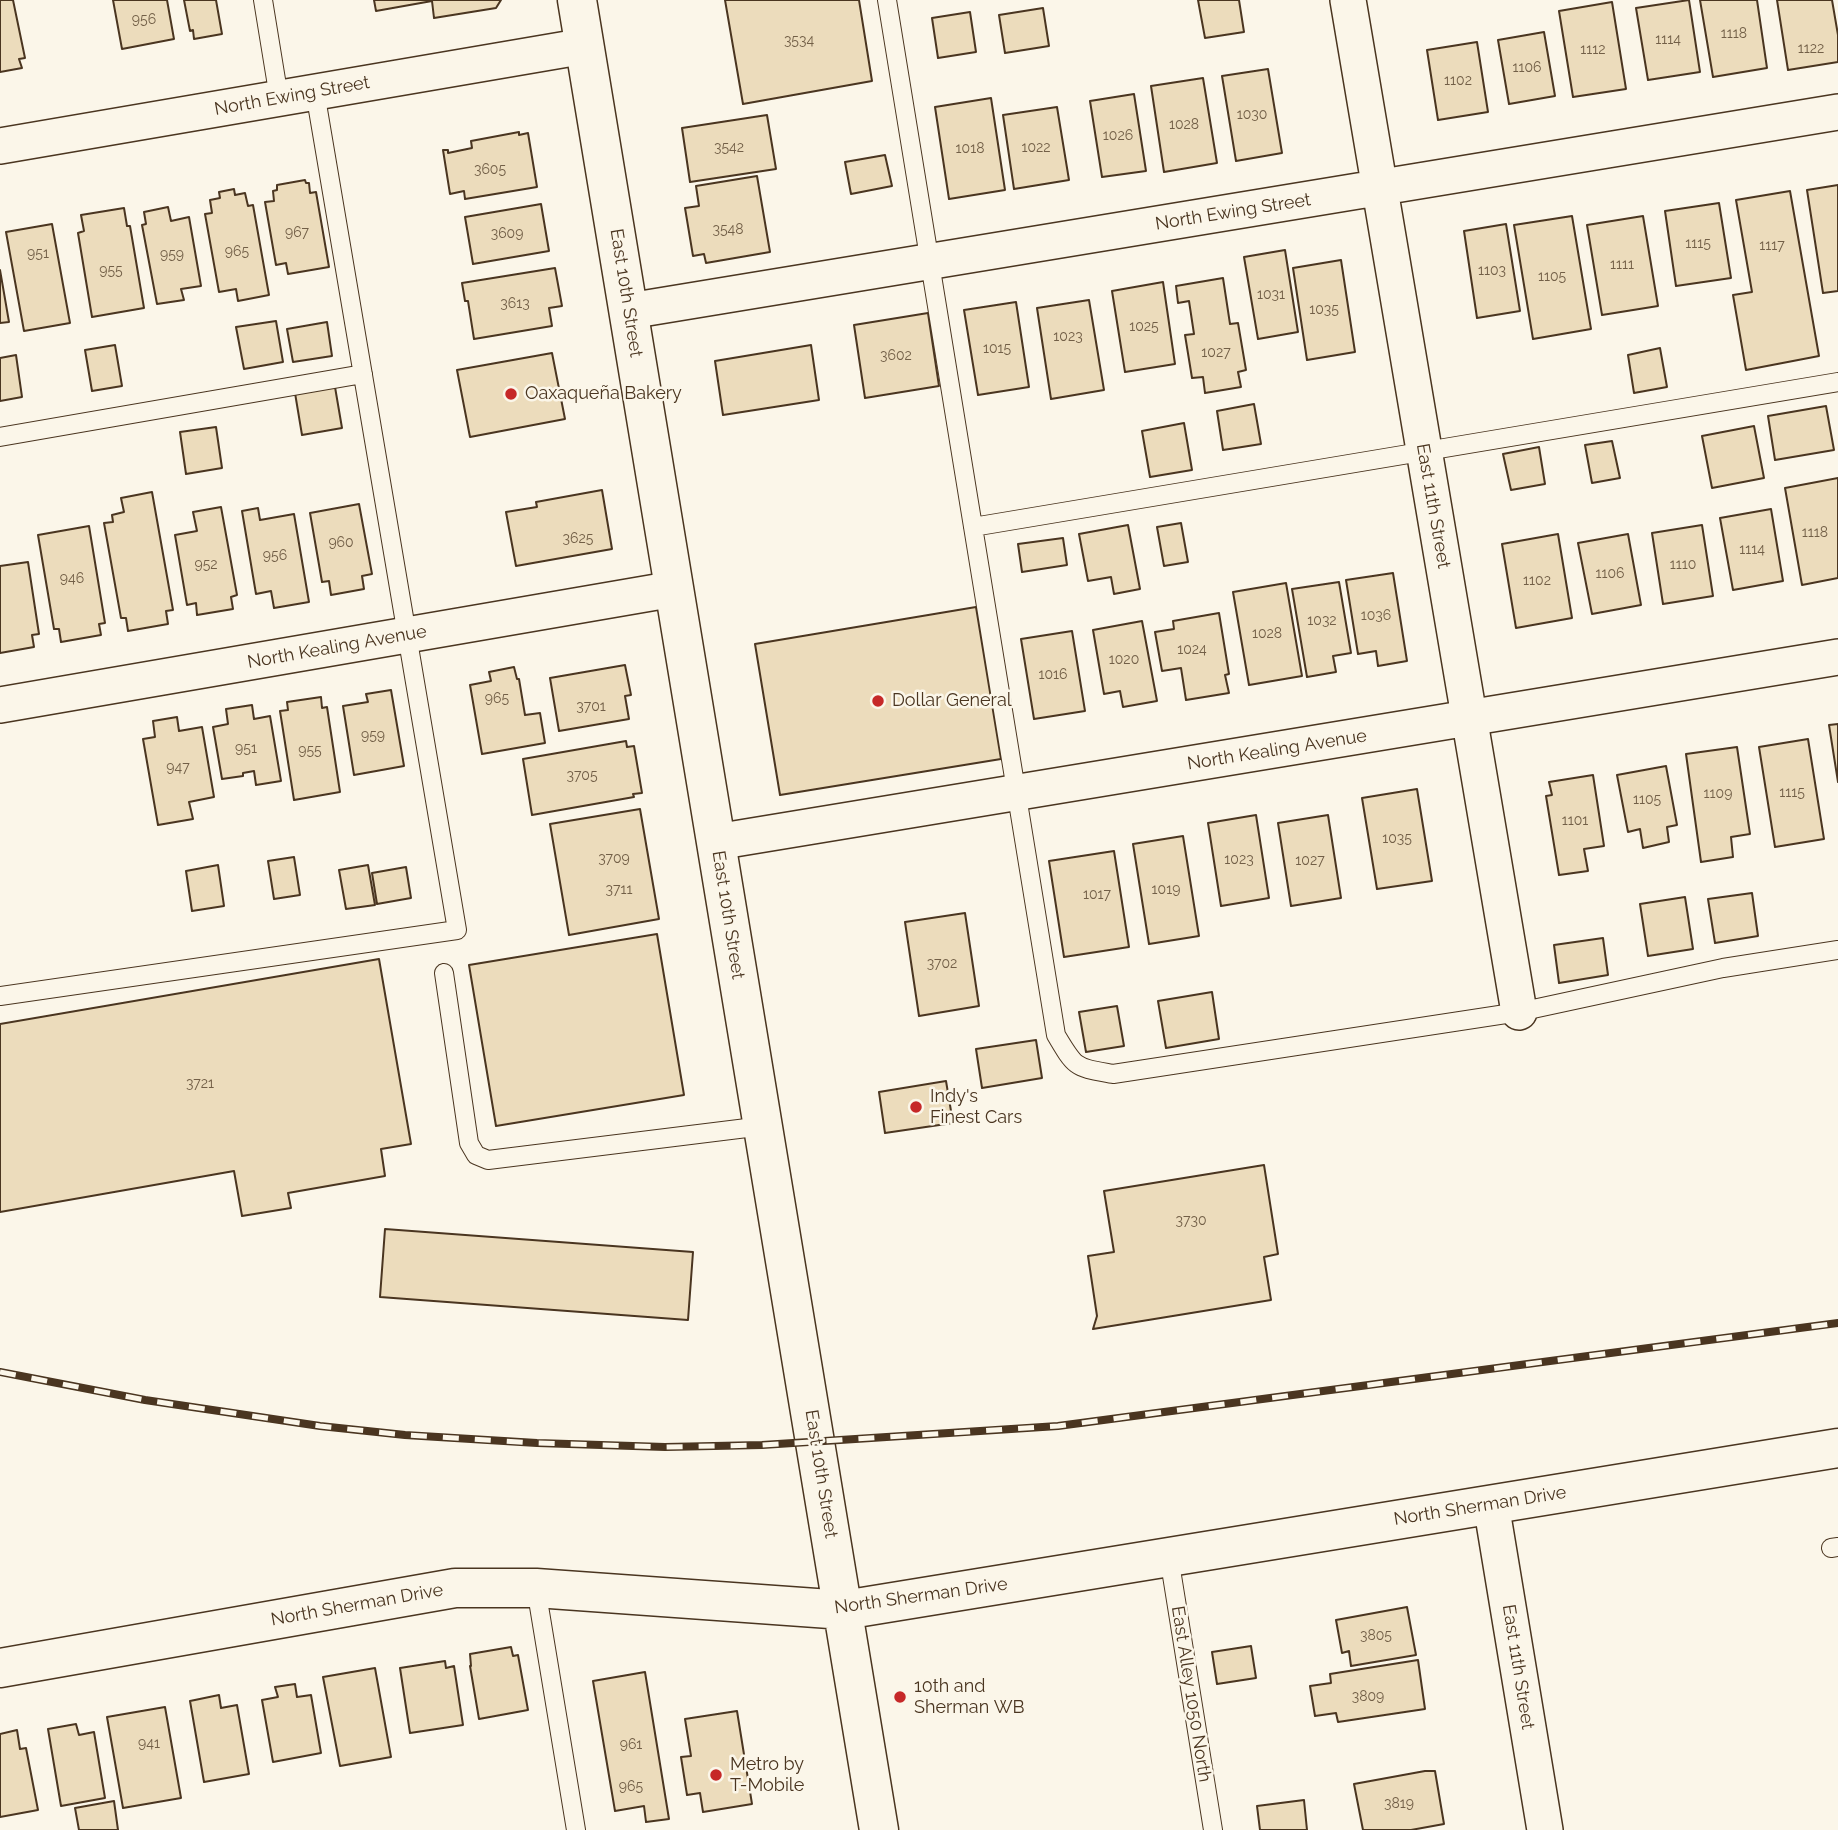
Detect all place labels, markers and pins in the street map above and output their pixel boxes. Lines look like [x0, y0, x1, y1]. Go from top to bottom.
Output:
place label: Oaxaqueña Bakery [525, 383, 682, 405]
marker: Oaxaqueña Bakery [503, 386, 519, 402]
place label: Dollar General [892, 690, 1012, 712]
marker: Dollar General [870, 693, 886, 709]
place label: Indy's Finest Cars [930, 1086, 1022, 1128]
marker: Indy's Finest Cars [908, 1099, 924, 1115]
place label: 10th and Sherman WB [914, 1676, 1025, 1718]
marker: 10th and Sherman WB [892, 1689, 908, 1705]
place label: Metro by T-Mobile [730, 1754, 804, 1796]
marker: Metro by T-Mobile [708, 1767, 724, 1783]

